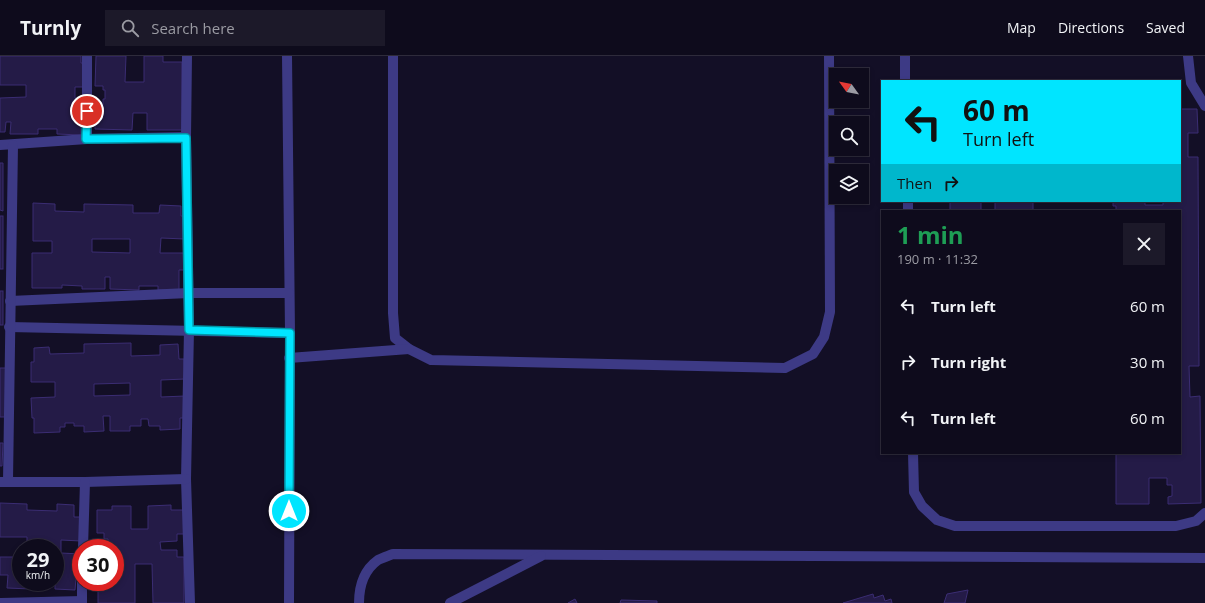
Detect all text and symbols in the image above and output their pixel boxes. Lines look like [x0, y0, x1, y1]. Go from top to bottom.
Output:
search box [105, 10, 385, 46]
text: Turnly [20, 15, 81, 41]
icon: search [119, 17, 141, 39]
text: Search here [151, 18, 235, 38]
text: Map [1007, 18, 1036, 37]
text: Directions [1058, 18, 1124, 37]
text: Saved [1146, 18, 1185, 37]
north arrow [829, 68, 869, 108]
map controls [829, 68, 869, 204]
text: 60 m [963, 91, 1030, 129]
pin [70, 94, 104, 128]
icon: left [897, 96, 949, 148]
icon: arrive [76, 100, 98, 122]
button: search [829, 116, 869, 156]
text: Turn left [963, 127, 1034, 151]
button: layers [829, 164, 869, 204]
icon: right [940, 172, 962, 194]
text: Then [897, 173, 932, 193]
text: 1 min [897, 218, 964, 251]
button: close [1123, 223, 1165, 265]
text: 190 m · 11:32 [897, 250, 978, 268]
icon: left [897, 295, 919, 317]
text: Turn left [931, 296, 996, 316]
text: 60 m [1130, 296, 1165, 316]
icon: right [897, 351, 919, 373]
text: Turn right [931, 352, 1006, 372]
text: 30 m [1130, 352, 1165, 372]
icon: left [897, 407, 919, 429]
text: Turn left [931, 408, 996, 428]
text: 60 m [1130, 408, 1165, 428]
position arrow [268, 490, 310, 532]
speed limit sign: 30 [72, 539, 124, 591]
text: 29 [27, 546, 49, 573]
text: km/h [26, 568, 50, 582]

